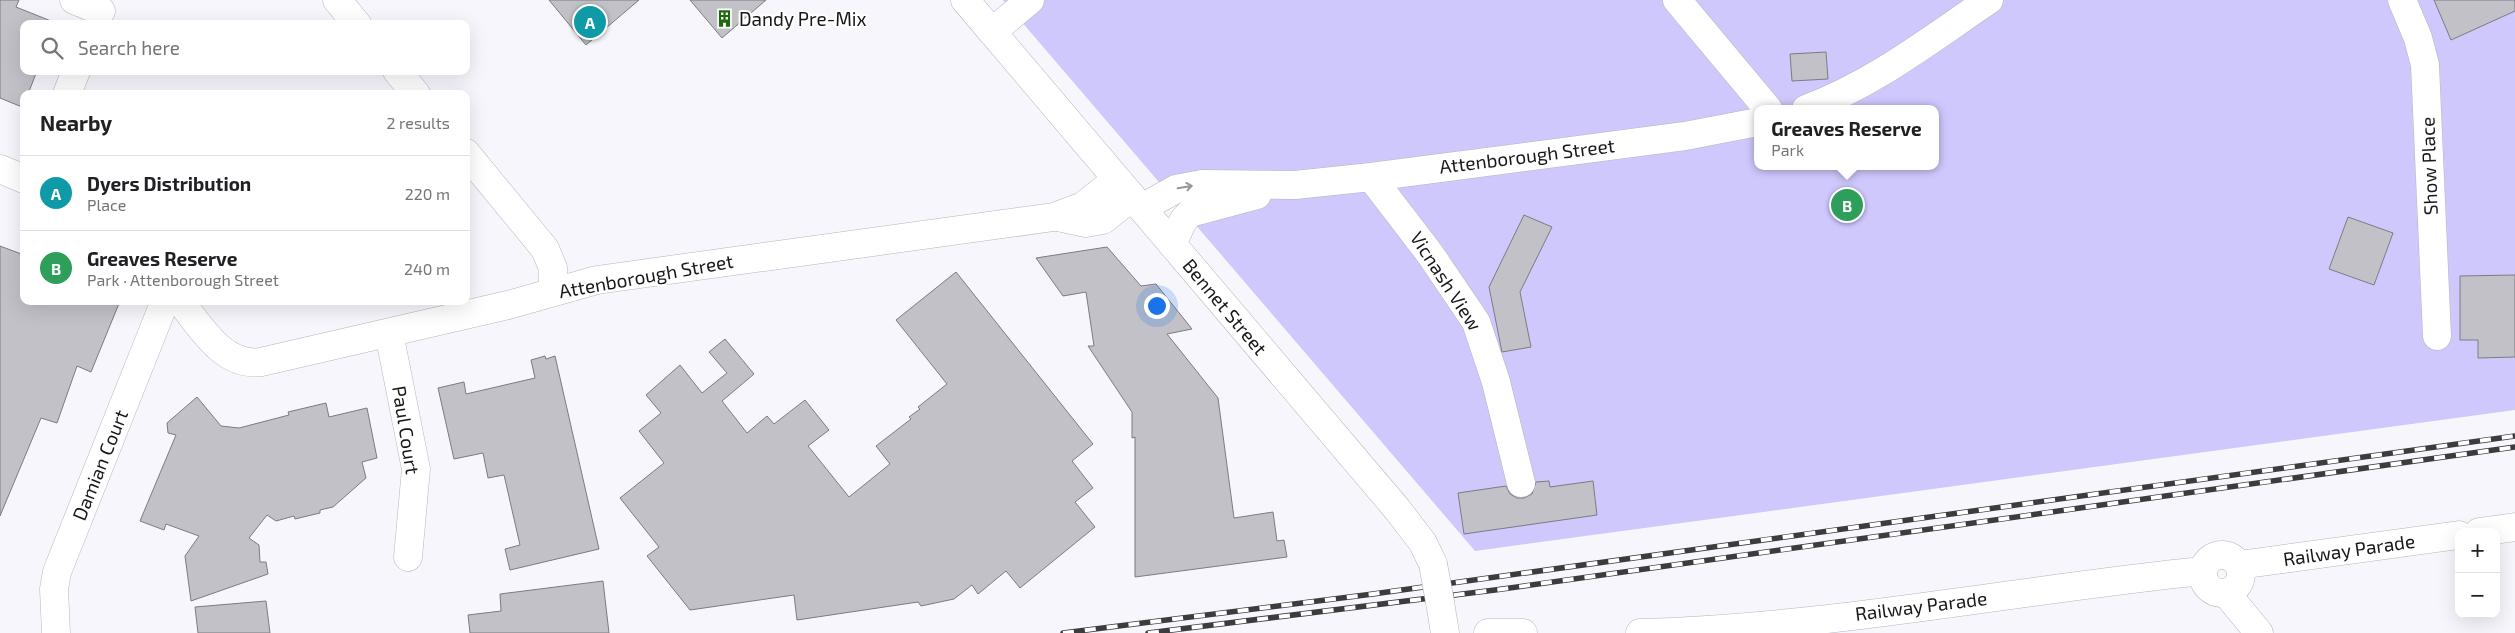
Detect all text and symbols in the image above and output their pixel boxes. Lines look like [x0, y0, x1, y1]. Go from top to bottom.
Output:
pin: A [574, 3, 606, 41]
place label: Dandy Pre-Mix [739, 7, 867, 30]
building icon: Dandy Pre-Mix [715, 9, 735, 29]
search box [20, 20, 470, 75]
icon: search [38, 34, 66, 62]
text: Search here [78, 36, 180, 59]
popup [1754, 105, 1939, 170]
text: Nearby [40, 110, 112, 135]
text: 2 results [387, 113, 450, 132]
street label: Show Place [2415, 116, 2442, 216]
text: Greaves Reserve [1771, 117, 1922, 140]
street label: Attenborough Street [1438, 133, 1616, 178]
text: Park [1771, 140, 1804, 159]
text: Dyers Distribution [87, 172, 251, 195]
one-way arrow [1177, 182, 1193, 192]
text: A [51, 184, 61, 203]
text: 220 m [405, 184, 450, 203]
pin: B [1831, 186, 1863, 224]
text: Place [87, 195, 126, 214]
street label: Vicnash View [1406, 227, 1487, 335]
text: Greaves Reserve [87, 247, 237, 270]
street label: Attenborough Street [557, 249, 735, 302]
street label: Bennet Street [1178, 254, 1272, 359]
text: B [51, 259, 61, 278]
text: 240 m [404, 259, 450, 278]
text: Park · Attenborough Street [87, 270, 279, 289]
your location [1144, 293, 1170, 319]
street label: Paul Court [388, 384, 425, 476]
street label: Damian Court [67, 406, 132, 524]
map controls [2455, 528, 2500, 618]
button: + [2455, 528, 2500, 573]
street label: Railway Parade [2282, 529, 2416, 570]
button: − [2455, 573, 2500, 618]
street label: Railway Parade [1854, 586, 1988, 625]

